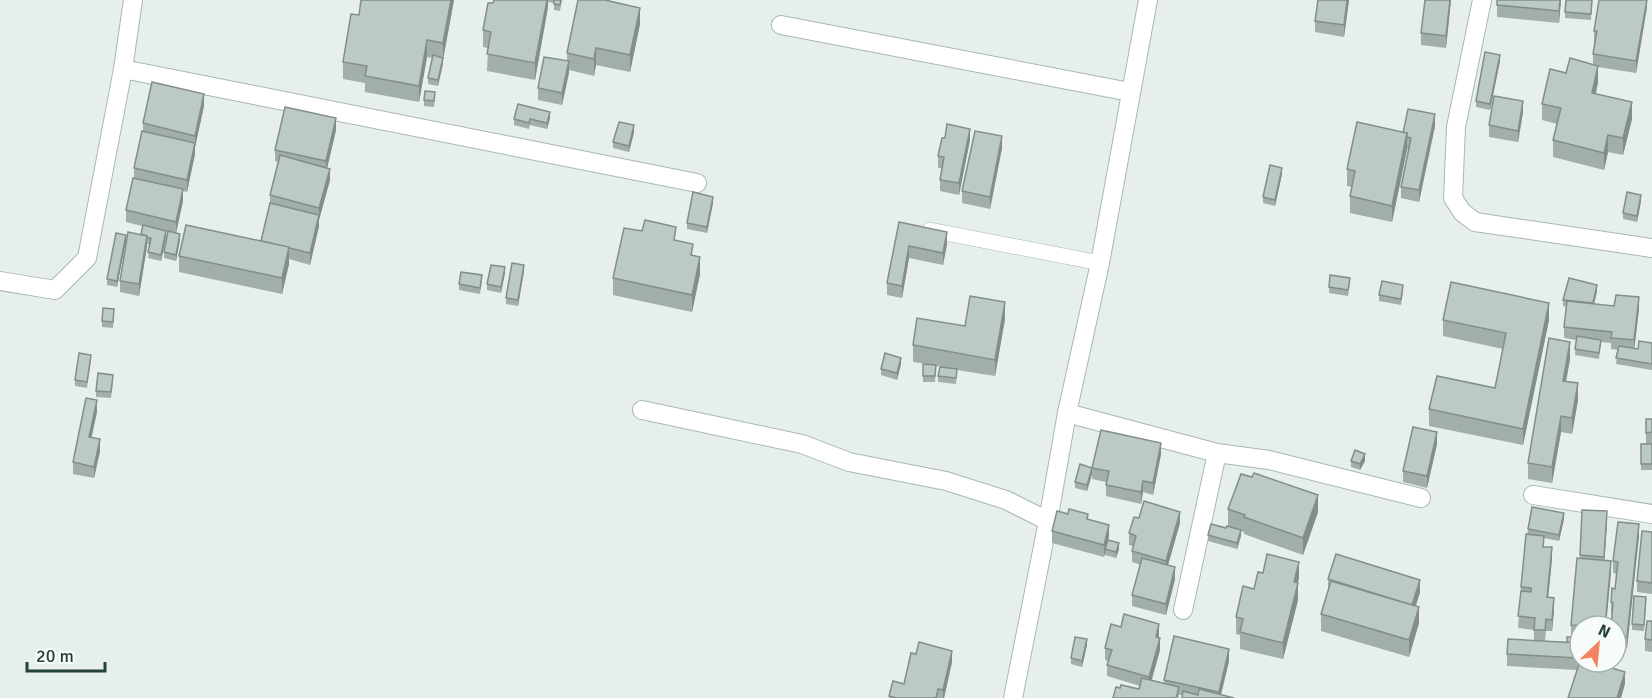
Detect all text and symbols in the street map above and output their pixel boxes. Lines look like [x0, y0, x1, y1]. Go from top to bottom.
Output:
north arrow [1568, 614, 1628, 674]
text: N [1595, 620, 1614, 643]
scale bar [27, 635, 105, 673]
text: 20 m [36, 645, 74, 667]

